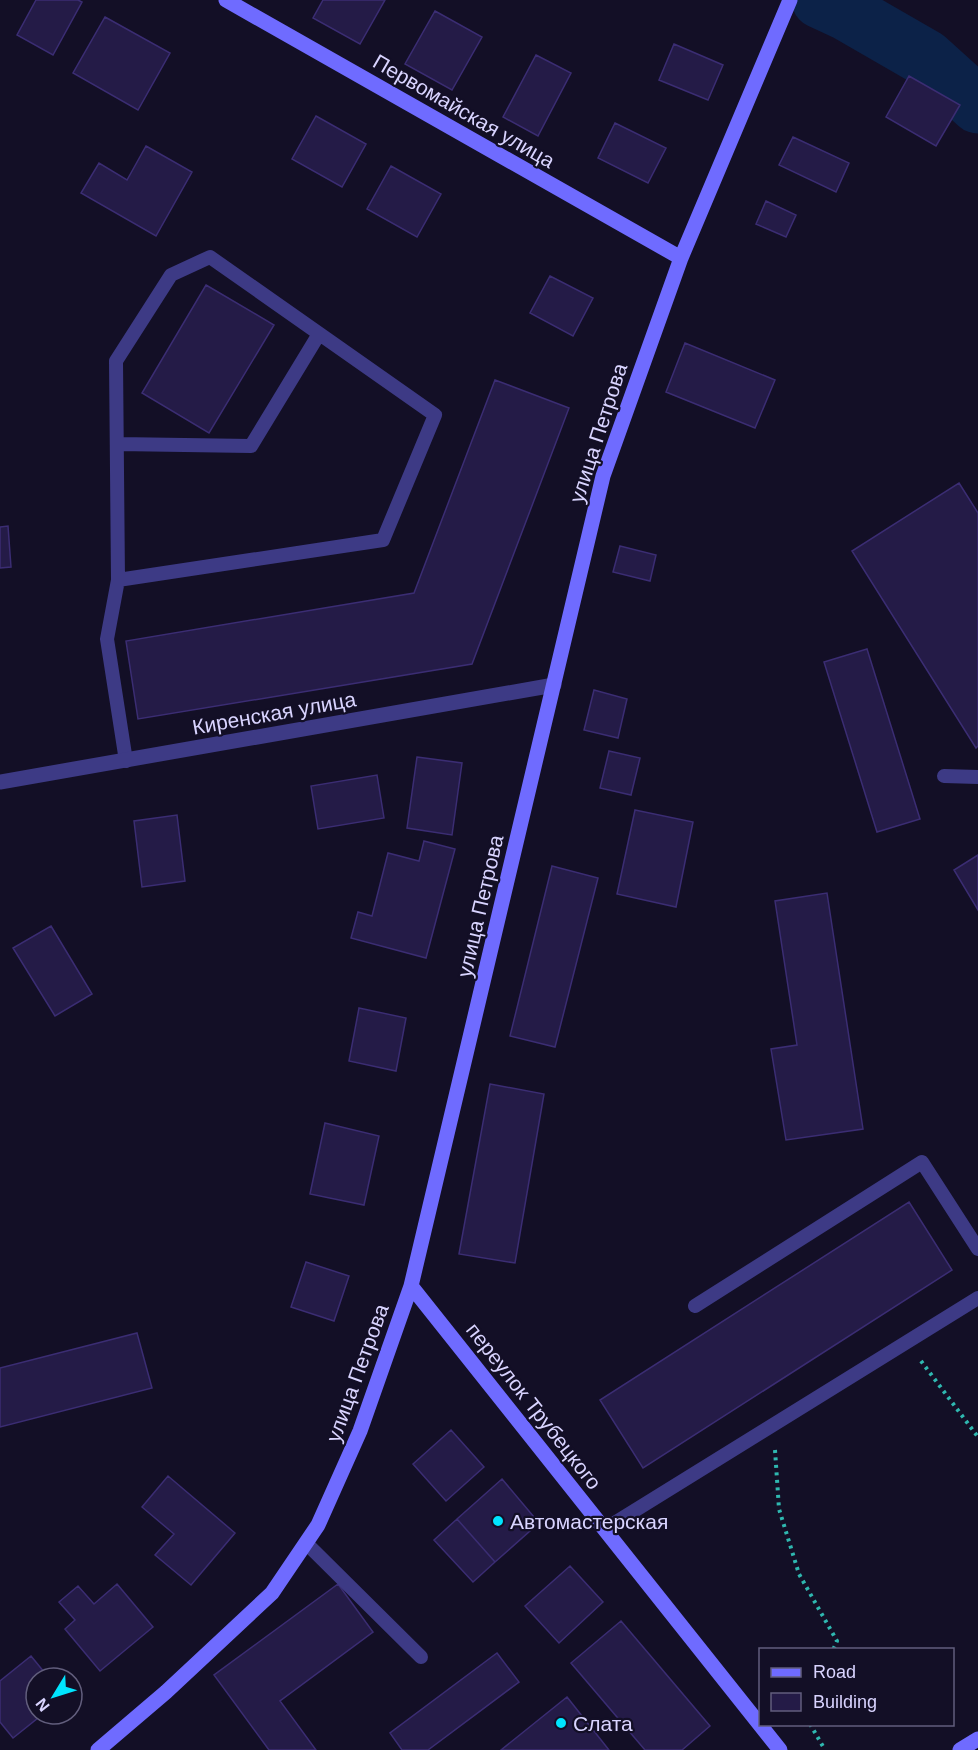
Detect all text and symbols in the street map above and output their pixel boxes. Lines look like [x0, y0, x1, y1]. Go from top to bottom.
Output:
street label: Первомайская улица [369, 50, 559, 173]
street label: улица Петрова [565, 360, 631, 506]
street label: Киренская улица [190, 687, 358, 739]
street label: улица Петрова [452, 832, 508, 979]
street label: улица Петрова [321, 1301, 393, 1445]
street label: переулок Трубецкого [462, 1318, 606, 1494]
place label: Автомастерская [510, 1510, 668, 1533]
marker: Автомастерская [491, 1514, 505, 1528]
legend [759, 1648, 954, 1726]
text: Road [813, 1662, 856, 1682]
north arrow [24, 1666, 84, 1726]
text: Building [813, 1692, 877, 1712]
text: N [32, 1695, 53, 1715]
place label: Слата [573, 1712, 633, 1735]
marker: Слата [554, 1716, 568, 1730]

